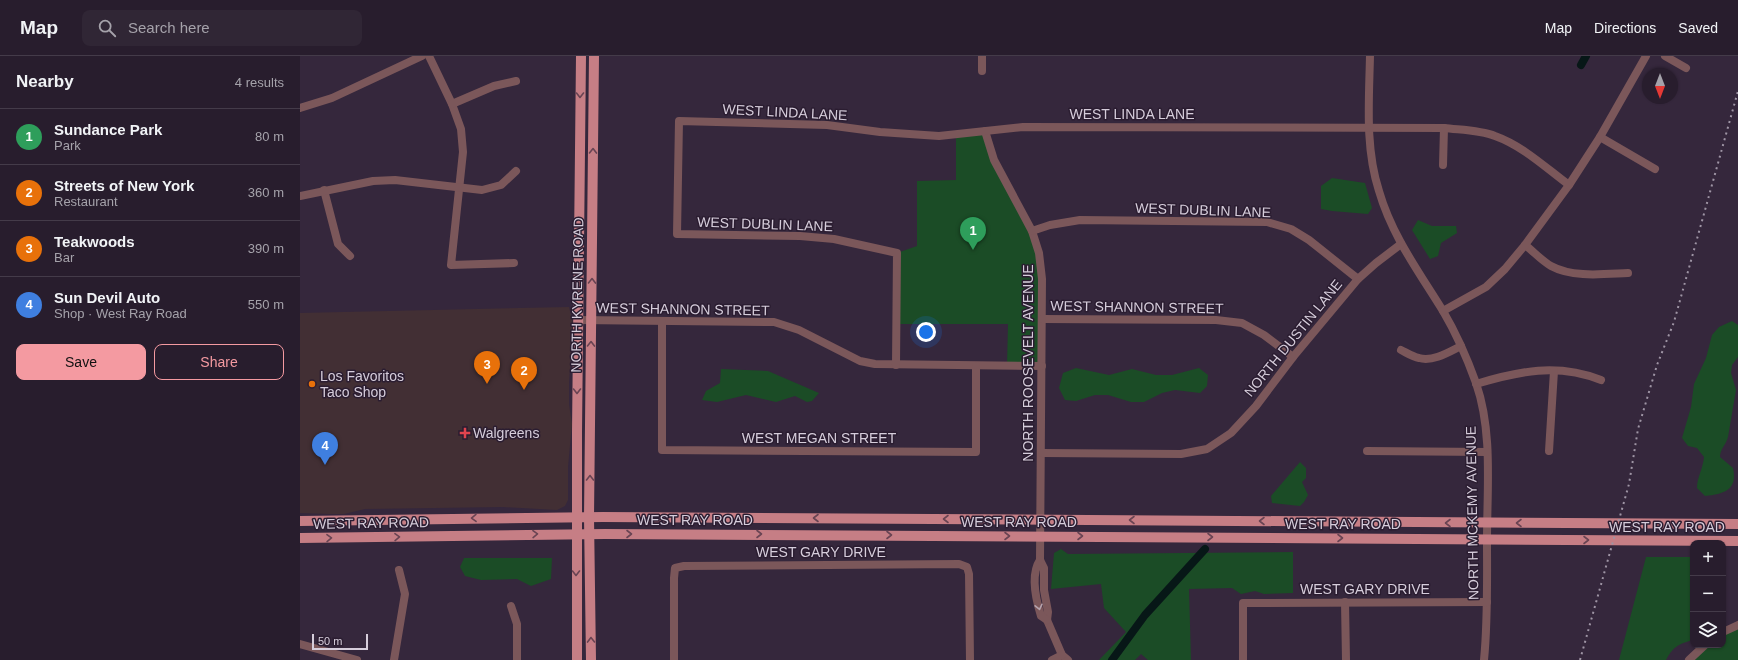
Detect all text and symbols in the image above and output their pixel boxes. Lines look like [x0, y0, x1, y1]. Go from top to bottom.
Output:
search box [82, 10, 362, 46]
text: Map [20, 17, 58, 38]
icon: search [96, 17, 118, 39]
text: Search here [128, 19, 210, 36]
text: Map [1545, 20, 1572, 36]
text: Directions [1594, 20, 1656, 36]
text: Saved [1678, 20, 1718, 36]
north arrow [1642, 68, 1678, 104]
text: Nearby [16, 72, 74, 91]
text: 4 results [235, 75, 284, 90]
one-way arrow [576, 92, 584, 98]
street label: WEST LINDA LANE [722, 101, 848, 123]
street label: WEST LINDA LANE [1069, 106, 1195, 122]
text: Sundance Park [54, 121, 162, 138]
text: 1 [25, 129, 33, 144]
text: 80 m [255, 129, 284, 144]
text: Park [54, 138, 81, 153]
one-way arrow [589, 148, 597, 154]
text: Streets of New York [54, 177, 194, 194]
text: 2 [25, 185, 33, 200]
text: 360 m [248, 185, 284, 200]
text: Restaurant [54, 194, 118, 209]
street label: WEST DUBLIN LANE [1135, 200, 1271, 220]
street label: WEST DUBLIN LANE [697, 214, 833, 234]
street label: NORTH KYRENE ROAD [568, 217, 586, 373]
pin: 1 [960, 217, 986, 250]
text: Teakwoods [54, 233, 135, 250]
text: 3 [25, 241, 33, 256]
text: 390 m [248, 241, 284, 256]
text: Bar [54, 250, 74, 265]
street label: NORTH ROOSEVELT AVENUE [1020, 264, 1036, 462]
street label: NORTH DUSTIN LANE [1241, 276, 1345, 400]
one-way arrow [588, 278, 596, 284]
text: Sun Devil Auto [54, 289, 160, 306]
text: 4 [25, 297, 33, 312]
text: 550 m [248, 297, 284, 312]
street label: WEST SHANNON STREET [1050, 297, 1224, 317]
street label: WEST SHANNON STREET [596, 299, 770, 319]
text: Shop · West Ray Road [54, 306, 187, 321]
your location [916, 322, 936, 342]
one-way arrow [587, 341, 595, 347]
button: Save [16, 344, 146, 380]
button: Share [154, 344, 284, 380]
pin: 3 [474, 351, 500, 384]
pin: 2 [511, 357, 537, 390]
place label: Los Favoritos Taco Shop [320, 368, 404, 400]
marker: Los Favoritos Taco Shop [307, 379, 317, 389]
one-way arrow [573, 388, 581, 394]
place label: Walgreens [473, 425, 539, 441]
street label: NORTH MCKEMY AVENUE [1462, 426, 1482, 600]
marker: Walgreens [460, 428, 470, 438]
street label: WEST MEGAN STREET [742, 430, 897, 446]
pin: 4 [312, 432, 338, 465]
one-way arrow [586, 475, 594, 481]
street label: WEST RAY ROAD [637, 512, 753, 528]
street label: WEST RAY ROAD [313, 514, 429, 532]
one-way arrow [471, 514, 477, 522]
one-way arrow [813, 514, 819, 522]
street label: WEST RAY ROAD [961, 514, 1077, 530]
one-way arrow [943, 515, 949, 523]
one-way arrow [1129, 516, 1135, 524]
street label: WEST RAY ROAD [1285, 516, 1401, 532]
one-way arrow [1259, 517, 1265, 525]
one-way arrow [1445, 519, 1451, 527]
one-way arrow [1516, 519, 1522, 527]
street label: WEST RAY ROAD [1609, 519, 1725, 535]
one-way arrow [532, 530, 538, 538]
one-way arrow [626, 530, 632, 538]
one-way arrow [756, 530, 762, 538]
one-way arrow [886, 531, 892, 539]
one-way arrow [394, 532, 400, 541]
one-way arrow [1004, 532, 1010, 540]
one-way arrow [1077, 532, 1083, 540]
one-way arrow [1207, 533, 1213, 541]
one-way arrow [326, 534, 332, 542]
one-way arrow [1337, 534, 1343, 542]
one-way arrow [1583, 536, 1589, 544]
map controls [1690, 540, 1726, 648]
button: + [1690, 540, 1726, 576]
street label: WEST GARY DRIVE [756, 544, 886, 560]
one-way arrow [572, 570, 580, 576]
button: − [1690, 576, 1726, 612]
street label: WEST GARY DRIVE [1300, 581, 1430, 597]
one-way arrow [1034, 603, 1042, 610]
button: layers [1690, 612, 1726, 648]
scale bar [312, 632, 368, 651]
text: 50 m [318, 635, 342, 647]
one-way arrow [587, 637, 595, 643]

